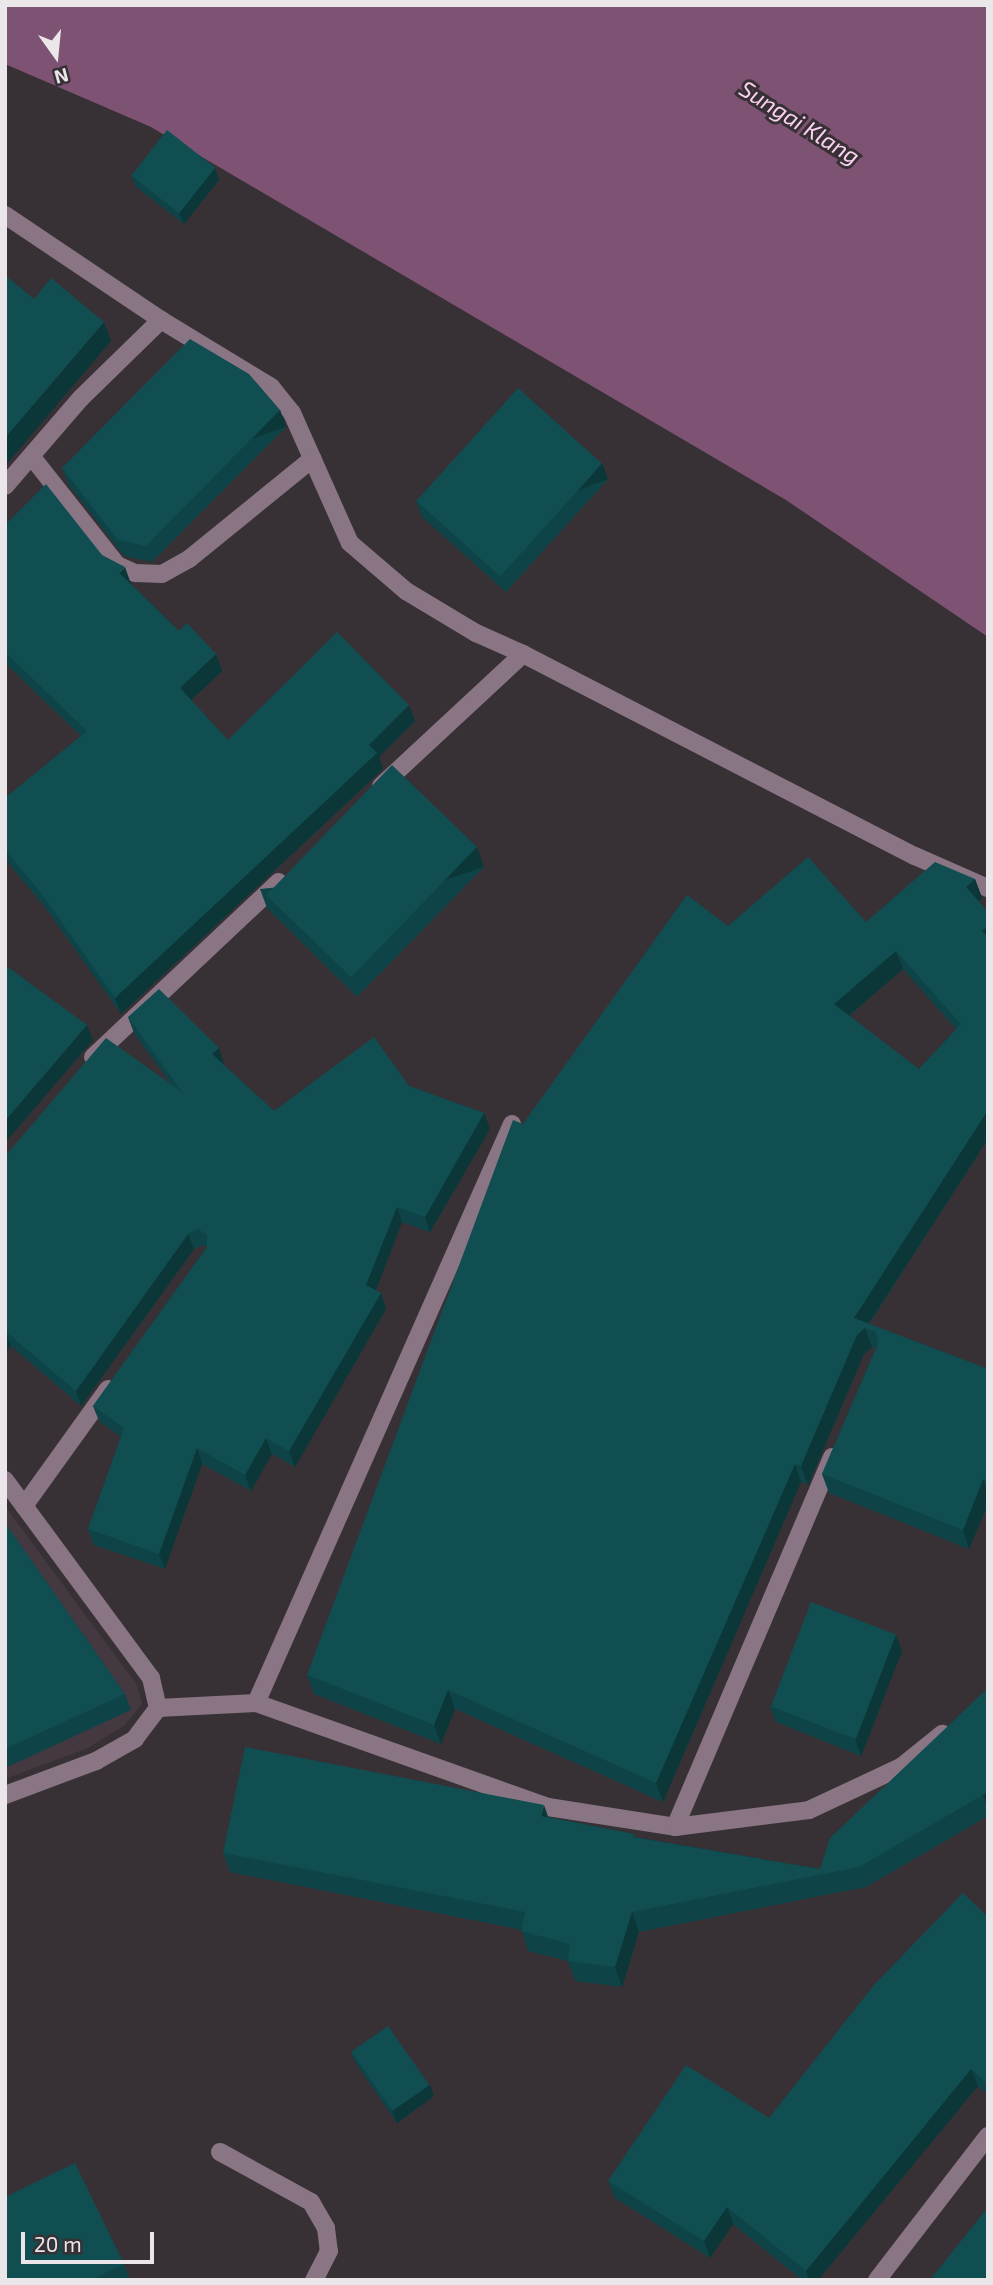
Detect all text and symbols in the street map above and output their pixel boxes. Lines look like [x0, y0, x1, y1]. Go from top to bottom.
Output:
north arrow [21, 21, 91, 91]
text: N [52, 64, 71, 90]
water label: Sungai Klang [735, 74, 865, 170]
scale bar [24, 2218, 158, 2262]
text: 20 m [34, 2231, 82, 2256]

